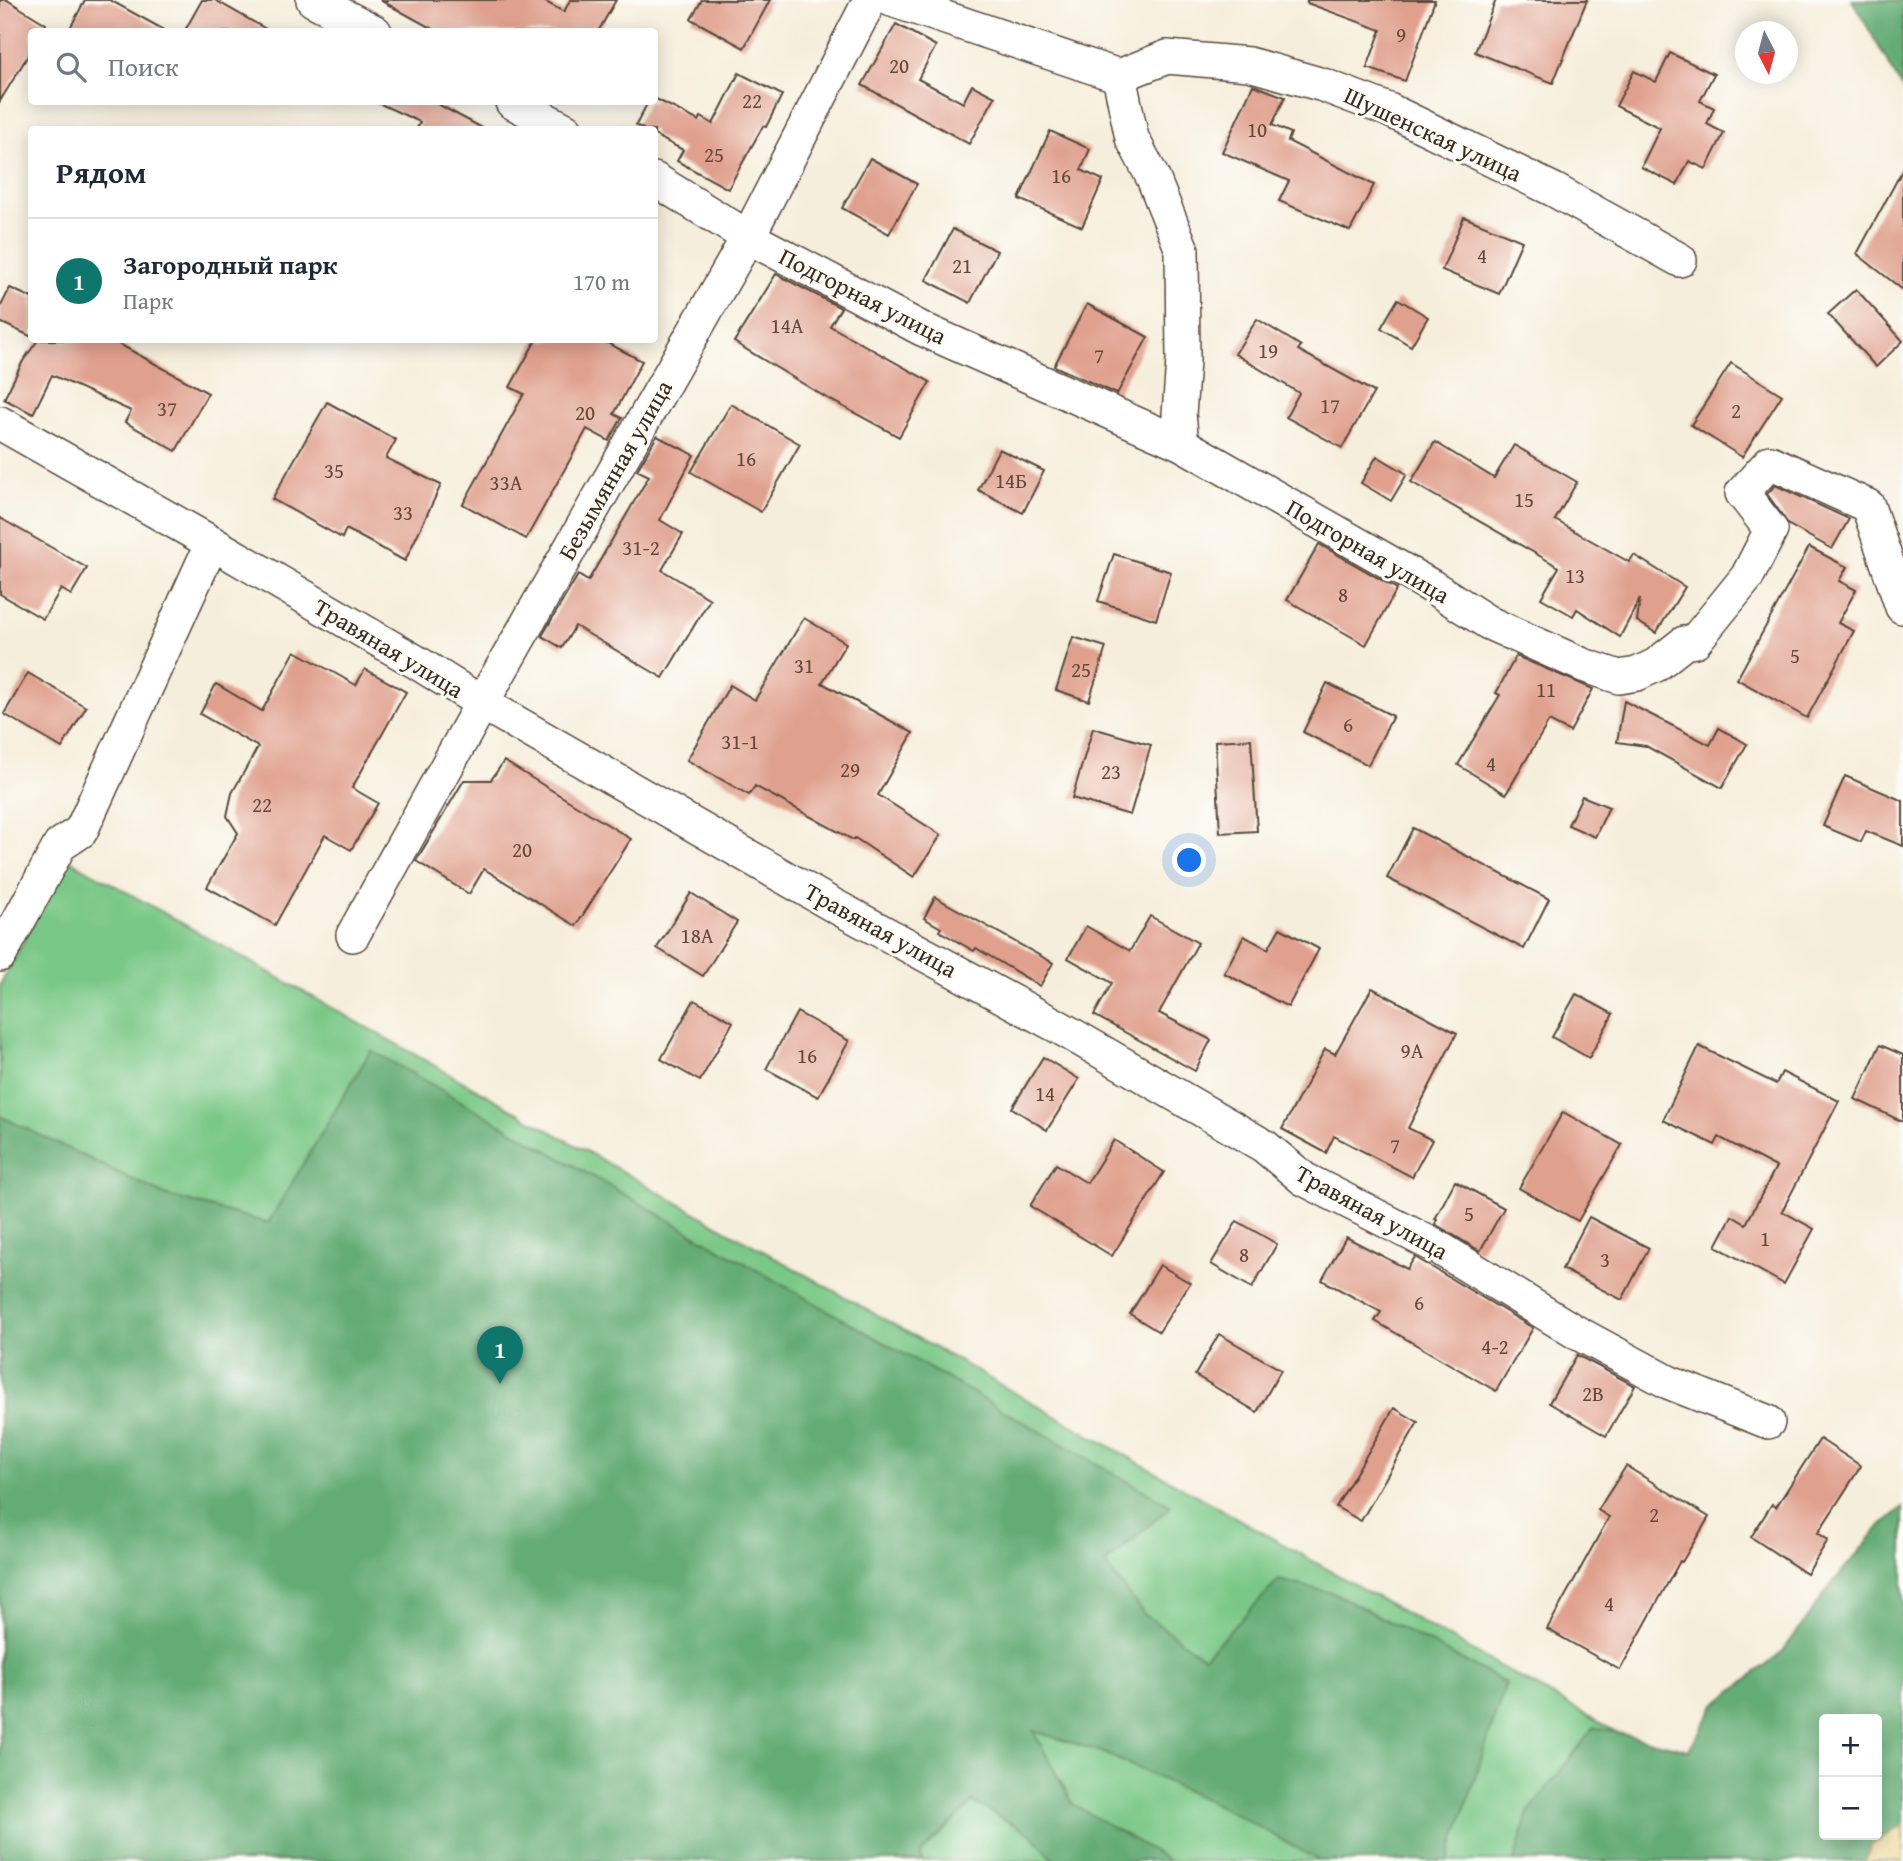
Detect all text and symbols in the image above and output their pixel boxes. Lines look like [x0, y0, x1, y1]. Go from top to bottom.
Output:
house number: 9 [1396, 19, 1406, 50]
north arrow [1735, 21, 1798, 84]
search box [28, 28, 658, 105]
text: Поиск [108, 47, 179, 86]
icon: search [52, 48, 90, 86]
house number: 20 [889, 50, 909, 81]
street label: Шушенская улица [1338, 77, 1528, 191]
house number: 22 [742, 85, 762, 116]
house number: 10 [1247, 114, 1267, 145]
house number: 25 [704, 139, 724, 170]
text: Рядом [56, 150, 147, 194]
house number: 16 [1051, 160, 1071, 191]
street label: Подгорная улица [773, 239, 953, 354]
house number: 4 [1477, 240, 1487, 271]
text: Загородный парк [123, 245, 338, 284]
house number: 21 [952, 250, 972, 281]
text: 1 [73, 265, 85, 298]
text: 170 m [573, 265, 630, 298]
text: Парк [123, 284, 173, 317]
house number: 14А [771, 310, 804, 341]
house number: 19 [1258, 335, 1278, 366]
house number: 7 [1094, 340, 1104, 371]
street label: Безымянная улица [549, 373, 681, 567]
house number: 17 [1320, 390, 1340, 421]
house number: 37 [157, 393, 177, 424]
house number: 2 [1731, 395, 1741, 426]
house number: 20 [575, 397, 595, 428]
house number: 16 [736, 443, 756, 474]
house number: 35 [324, 455, 344, 486]
house number: 14Б [995, 465, 1027, 496]
house number: 33А [490, 467, 523, 498]
house number: 15 [1514, 484, 1534, 515]
street label: Подгорная улица [1280, 490, 1457, 612]
house number: 33 [393, 497, 413, 528]
house number: 31-2 [622, 532, 660, 563]
house number: 13 [1565, 560, 1585, 591]
house number: 8 [1338, 579, 1348, 610]
street label: Травяная улица [307, 589, 471, 707]
house number: 5 [1790, 640, 1800, 671]
house number: 31 [794, 650, 814, 681]
house number: 25 [1071, 654, 1091, 685]
house number: 11 [1536, 674, 1556, 705]
house number: 6 [1343, 709, 1353, 740]
house number: 31-1 [721, 726, 759, 757]
house number: 4 [1486, 748, 1496, 779]
house number: 29 [840, 754, 860, 785]
house number: 23 [1101, 756, 1121, 787]
house number: 22 [252, 789, 272, 820]
house number: 20 [512, 834, 532, 865]
your location [1172, 843, 1206, 877]
street label: Травяная улица [798, 874, 964, 987]
house number: 18А [681, 920, 714, 951]
house number: 9А [1401, 1035, 1424, 1066]
house number: 16 [797, 1040, 817, 1071]
house number: 14 [1035, 1078, 1055, 1109]
house number: 7 [1390, 1130, 1400, 1161]
street label: Травяная улица [1289, 1156, 1455, 1269]
house number: 5 [1464, 1198, 1474, 1229]
house number: 1 [1760, 1223, 1770, 1254]
house number: 8 [1239, 1239, 1249, 1270]
house number: 3 [1600, 1244, 1610, 1275]
house number: 6 [1414, 1287, 1424, 1318]
pin: 1 [477, 1326, 523, 1384]
house number: 4-2 [1481, 1331, 1509, 1362]
house number: 2В [1582, 1378, 1604, 1409]
house number: 2 [1649, 1499, 1659, 1530]
house number: 4 [1604, 1588, 1614, 1619]
map controls [1819, 1714, 1882, 1840]
button: + [1819, 1714, 1882, 1777]
button: − [1819, 1777, 1882, 1840]

